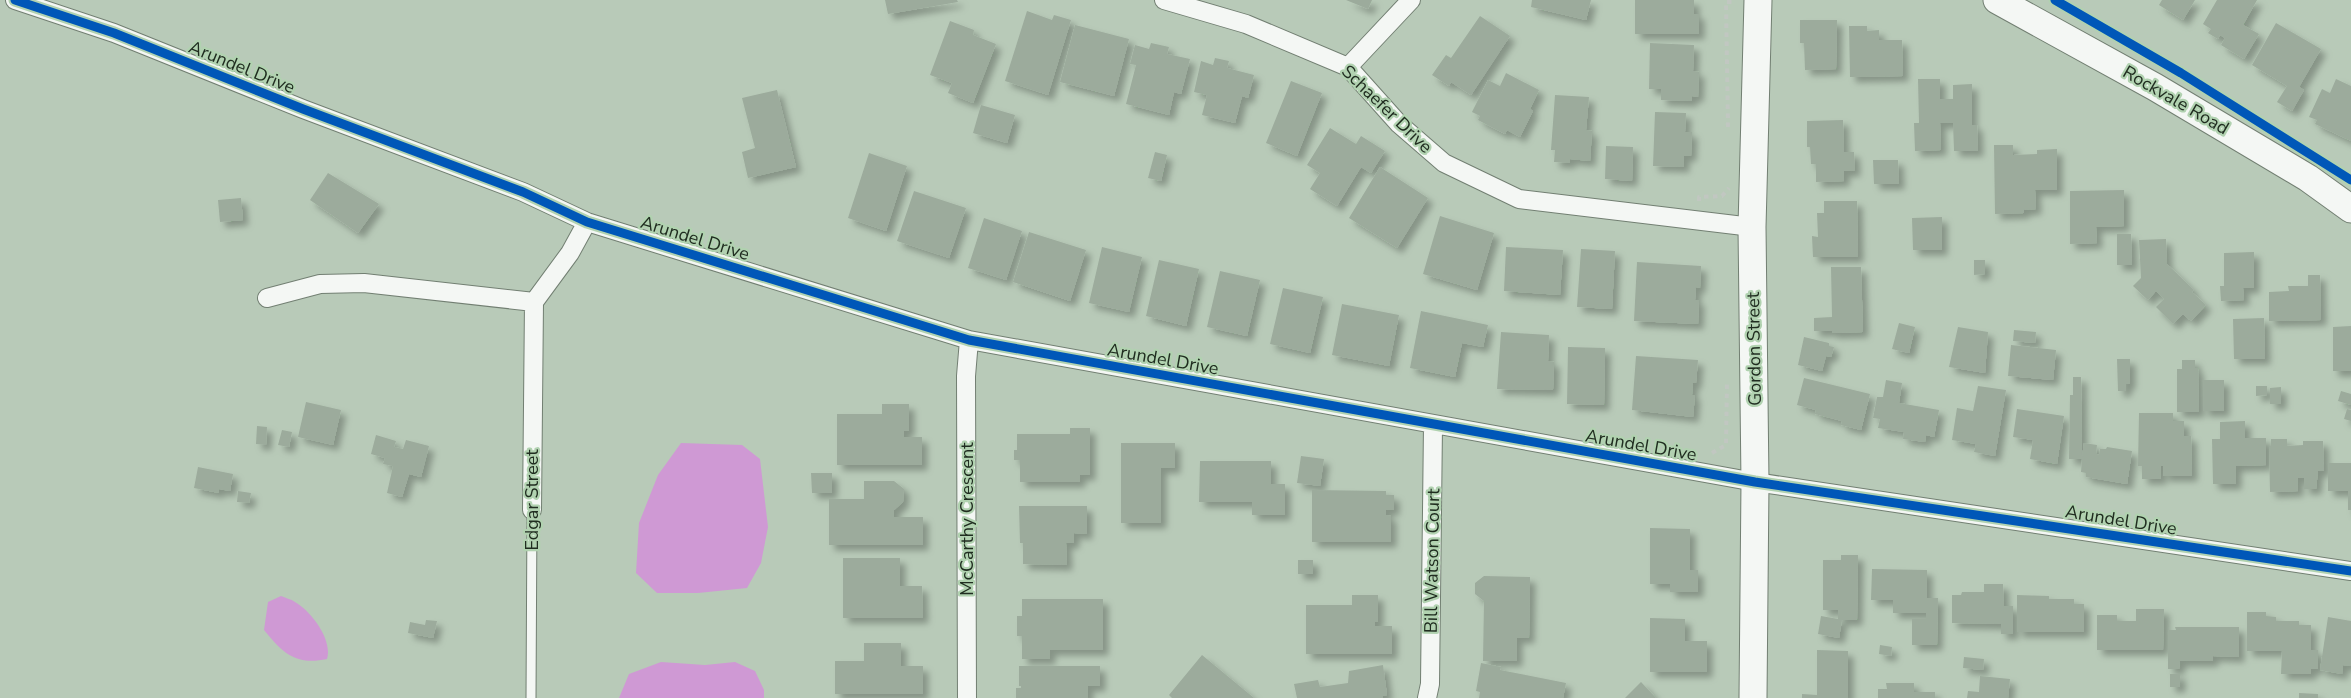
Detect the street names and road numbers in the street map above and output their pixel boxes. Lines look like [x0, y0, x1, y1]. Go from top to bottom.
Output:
street label: Arundel Drive [185, 35, 299, 99]
street label: Schaefer Drive [1336, 59, 1438, 159]
street label: Rockvale Road [2119, 60, 2233, 140]
street label: Arundel Drive [638, 210, 752, 266]
street label: Gordon Street [1741, 291, 1767, 406]
street label: Arundel Drive [1105, 337, 1221, 381]
street label: Arundel Drive [1583, 423, 1699, 467]
street label: McCarthy Crescent [955, 442, 979, 596]
street label: Edgar Street [520, 449, 544, 551]
street label: Bill Watson Court [1419, 488, 1445, 633]
street label: Arundel Drive [2064, 499, 2178, 541]

